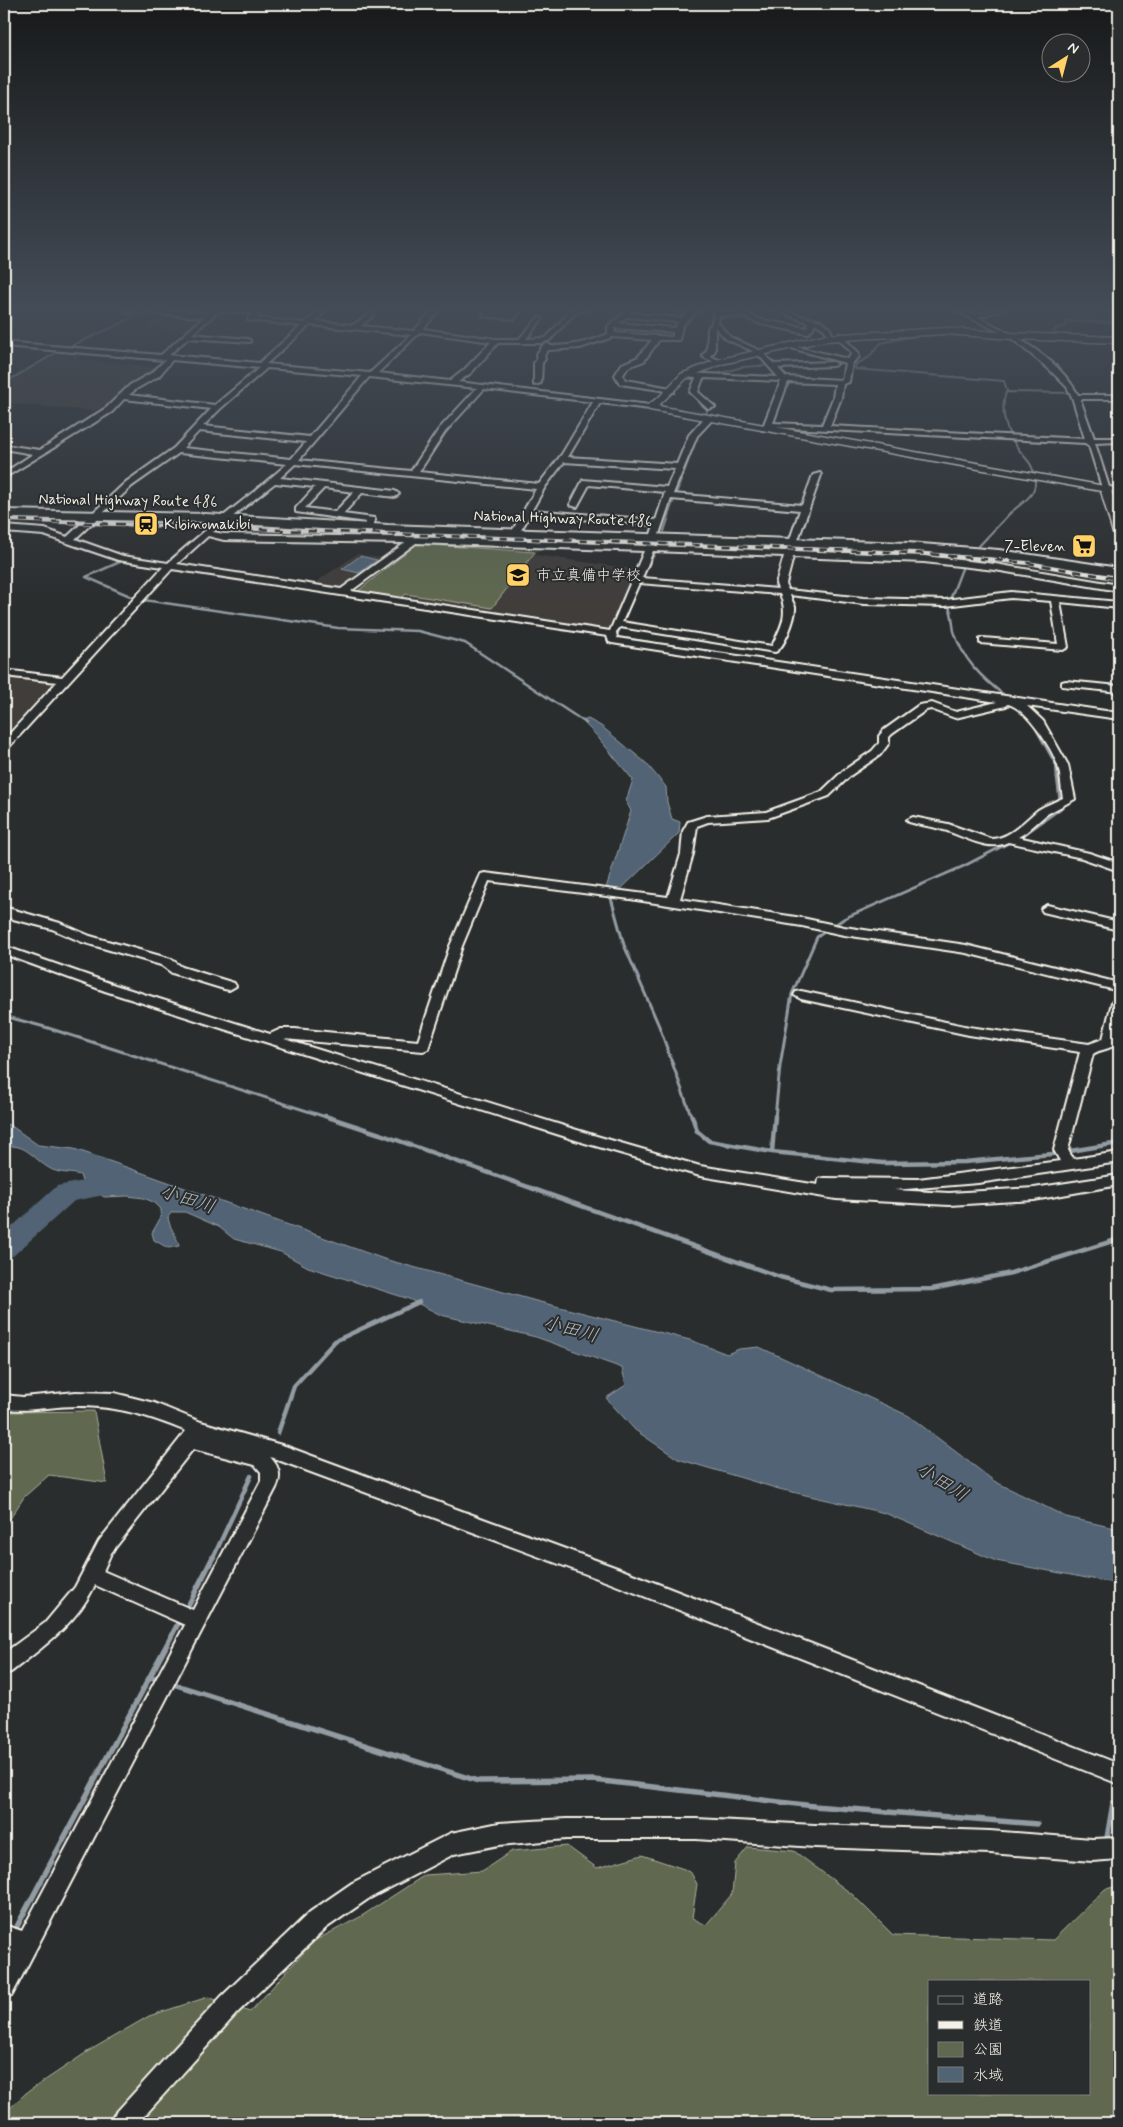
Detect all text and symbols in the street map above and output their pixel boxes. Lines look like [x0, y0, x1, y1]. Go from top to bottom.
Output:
north arrow [1040, 32, 1090, 82]
text: N [1064, 38, 1082, 58]
street label: National Highway Route 486 [38, 489, 217, 513]
street label: National Highway Route 486 [473, 506, 653, 532]
station icon: Kibinomakibi [133, 511, 159, 537]
place label: Kibinomakibi [164, 515, 251, 535]
supermarket icon: 7-Eleven [1071, 533, 1097, 559]
place label: 7-Eleven [1004, 537, 1066, 557]
school or university icon: 市立真備中学校 [505, 562, 531, 588]
place label: 市立真備中学校 [536, 566, 641, 586]
water label: 小田川 [157, 1179, 219, 1220]
water label: 小田川 [540, 1310, 601, 1349]
water label: 小田川 [911, 1457, 973, 1508]
legend [928, 1980, 1090, 2094]
text: 道路 [973, 1990, 1003, 2010]
text: 鉄道 [973, 2016, 1003, 2036]
text: 公園 [973, 2040, 1003, 2060]
text: 水域 [973, 2066, 1003, 2086]

